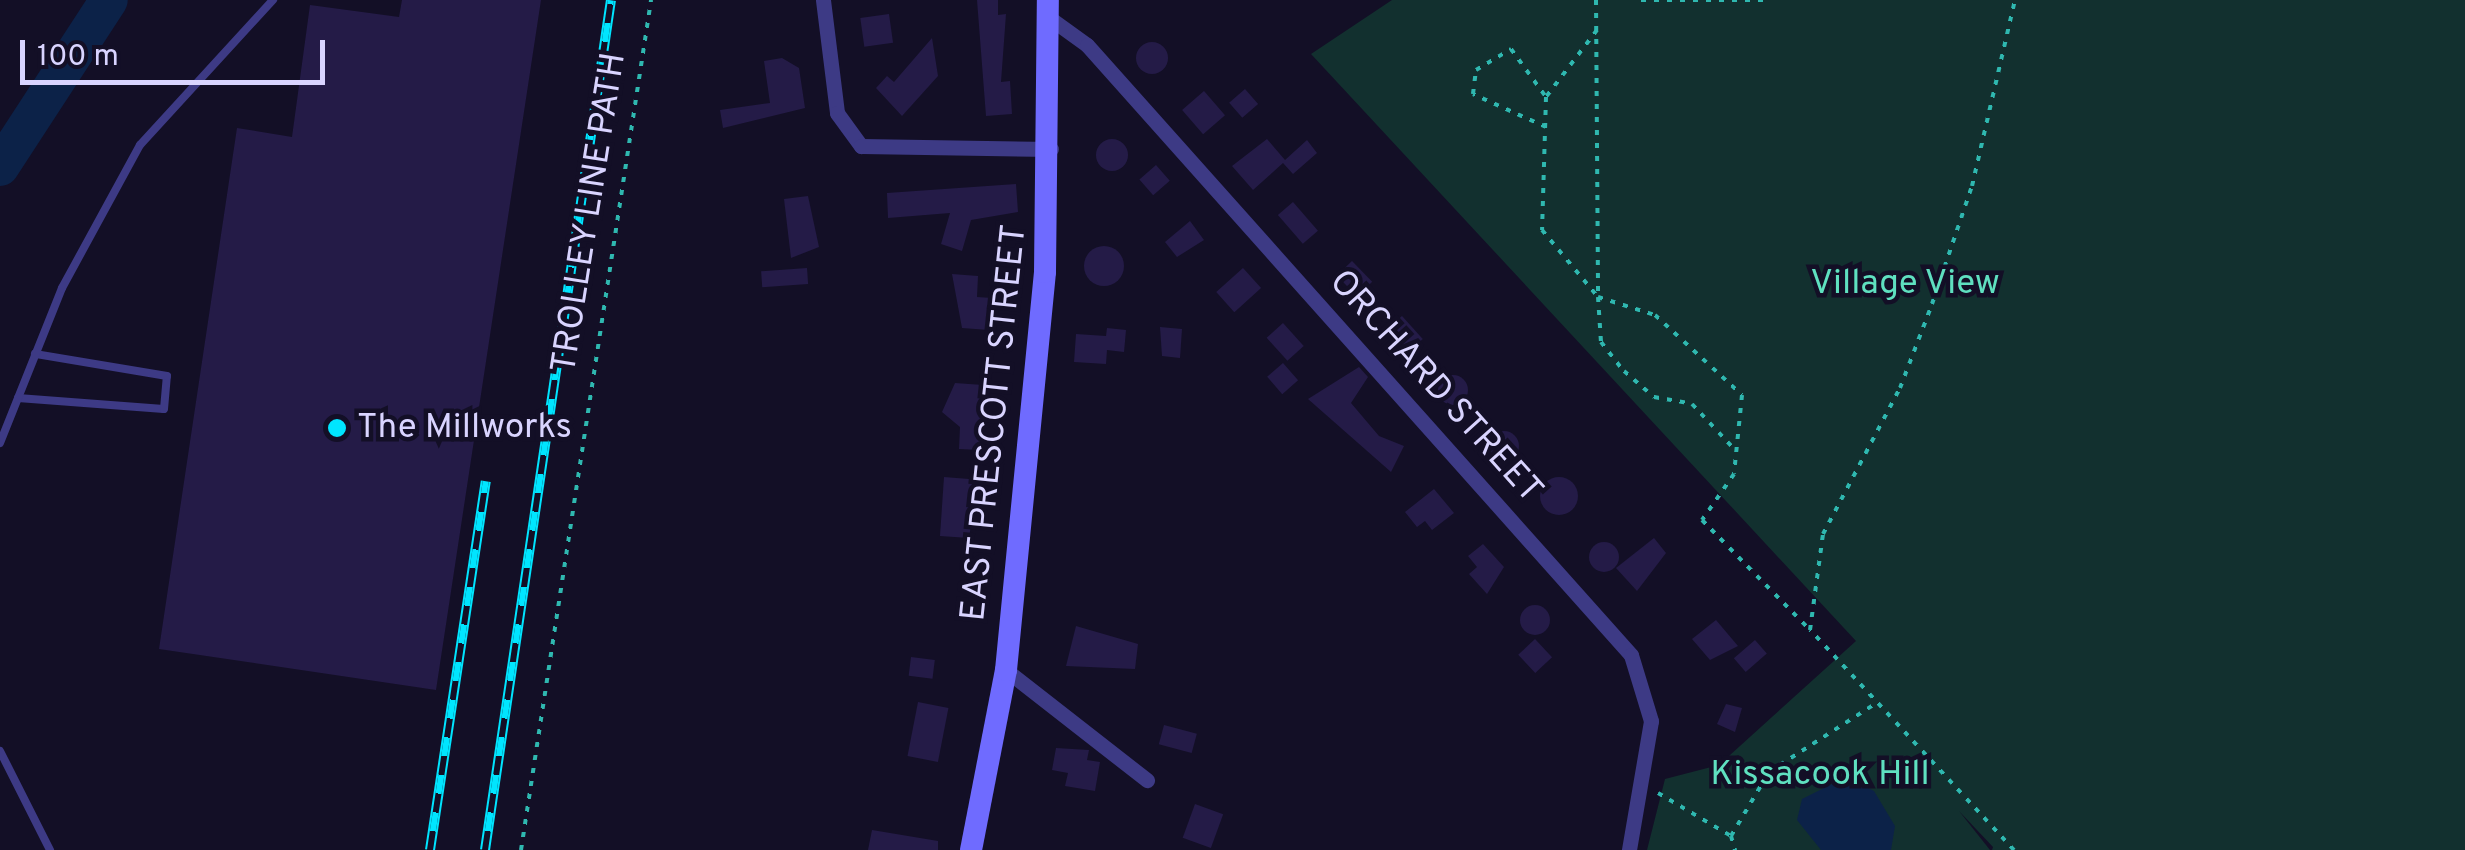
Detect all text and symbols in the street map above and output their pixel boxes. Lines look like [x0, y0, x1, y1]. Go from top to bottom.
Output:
scale bar [25, 20, 330, 82]
text: 100 m [37, 39, 119, 76]
street label: TROLLEY LINE PATH [544, 49, 636, 377]
street label: EAST PRESCOTT STREET [953, 221, 1037, 625]
street label: ORCHARD STREET [1319, 262, 1551, 512]
park label: Village View [1810, 263, 2000, 305]
place label: The Millworks [357, 407, 572, 449]
marker: The Millworks [326, 417, 348, 439]
park label: Kissacook Hill [1710, 754, 1930, 796]

